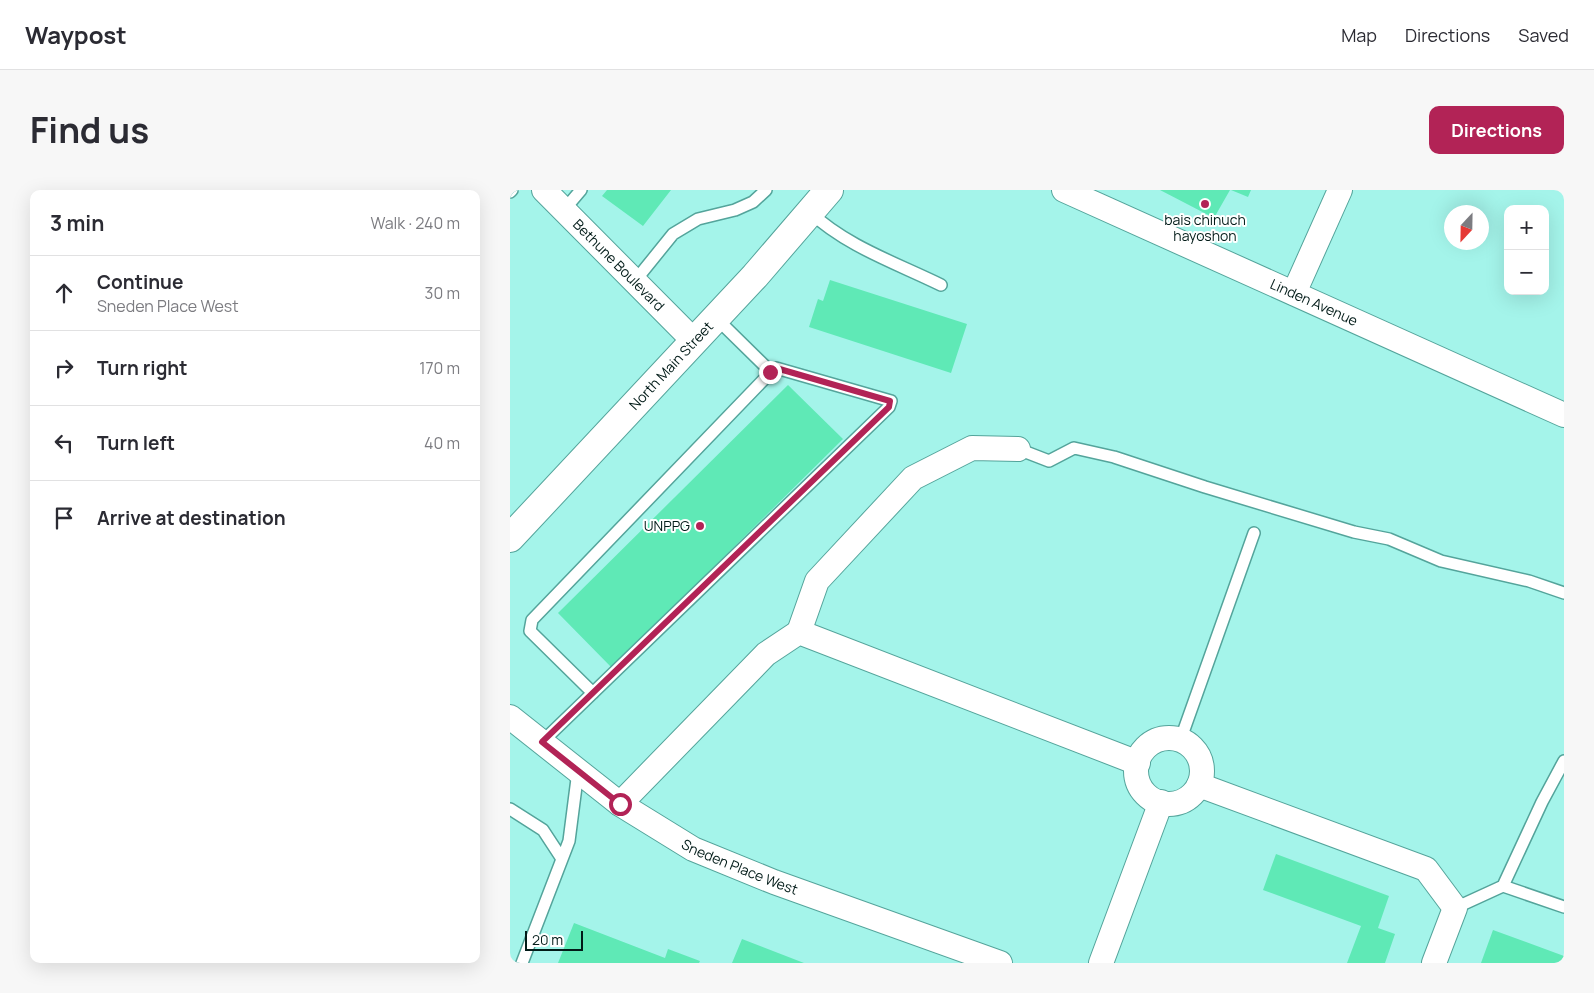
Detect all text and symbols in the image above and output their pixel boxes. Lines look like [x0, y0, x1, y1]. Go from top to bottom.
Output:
text: Waypost [25, 18, 127, 51]
text: Map [1341, 23, 1377, 47]
text: Directions [1405, 23, 1490, 47]
text: Saved [1518, 23, 1569, 47]
text: Find us [30, 106, 149, 154]
button: Directions [1429, 106, 1564, 154]
marker: bais chinuch hayoshon [1199, 198, 1211, 210]
north arrow [1444, 205, 1489, 250]
map controls [1504, 205, 1549, 295]
button: + [1504, 205, 1549, 250]
text: 3 min [50, 209, 104, 237]
place label: bais chinuch hayoshon [1164, 210, 1246, 245]
text: Walk · 240 m [370, 212, 460, 234]
street label: Bethune Boulevard [569, 215, 669, 315]
button: − [1504, 250, 1549, 295]
text: Continue [97, 269, 183, 295]
street label: Linden Avenue [1267, 274, 1361, 330]
icon: ahead [50, 279, 78, 307]
text: 30 m [425, 282, 460, 304]
text: Sneden Place West [97, 295, 239, 317]
street label: North Main Street [625, 317, 717, 414]
icon: right [50, 354, 78, 382]
text: Turn right [97, 355, 187, 381]
text: 170 m [419, 357, 460, 379]
route end [759, 361, 782, 384]
icon: left [50, 429, 78, 457]
text: Turn left [97, 430, 175, 456]
text: 40 m [424, 432, 460, 454]
icon: arrive [50, 504, 78, 532]
text: Arrive at destination [97, 505, 286, 531]
place label: UNPPG [644, 516, 690, 535]
marker: UNPPG [694, 520, 706, 532]
route start [609, 793, 632, 816]
street label: Sneden Place West [678, 834, 801, 899]
scale bar [525, 928, 582, 951]
text: 20 m [532, 930, 563, 949]

